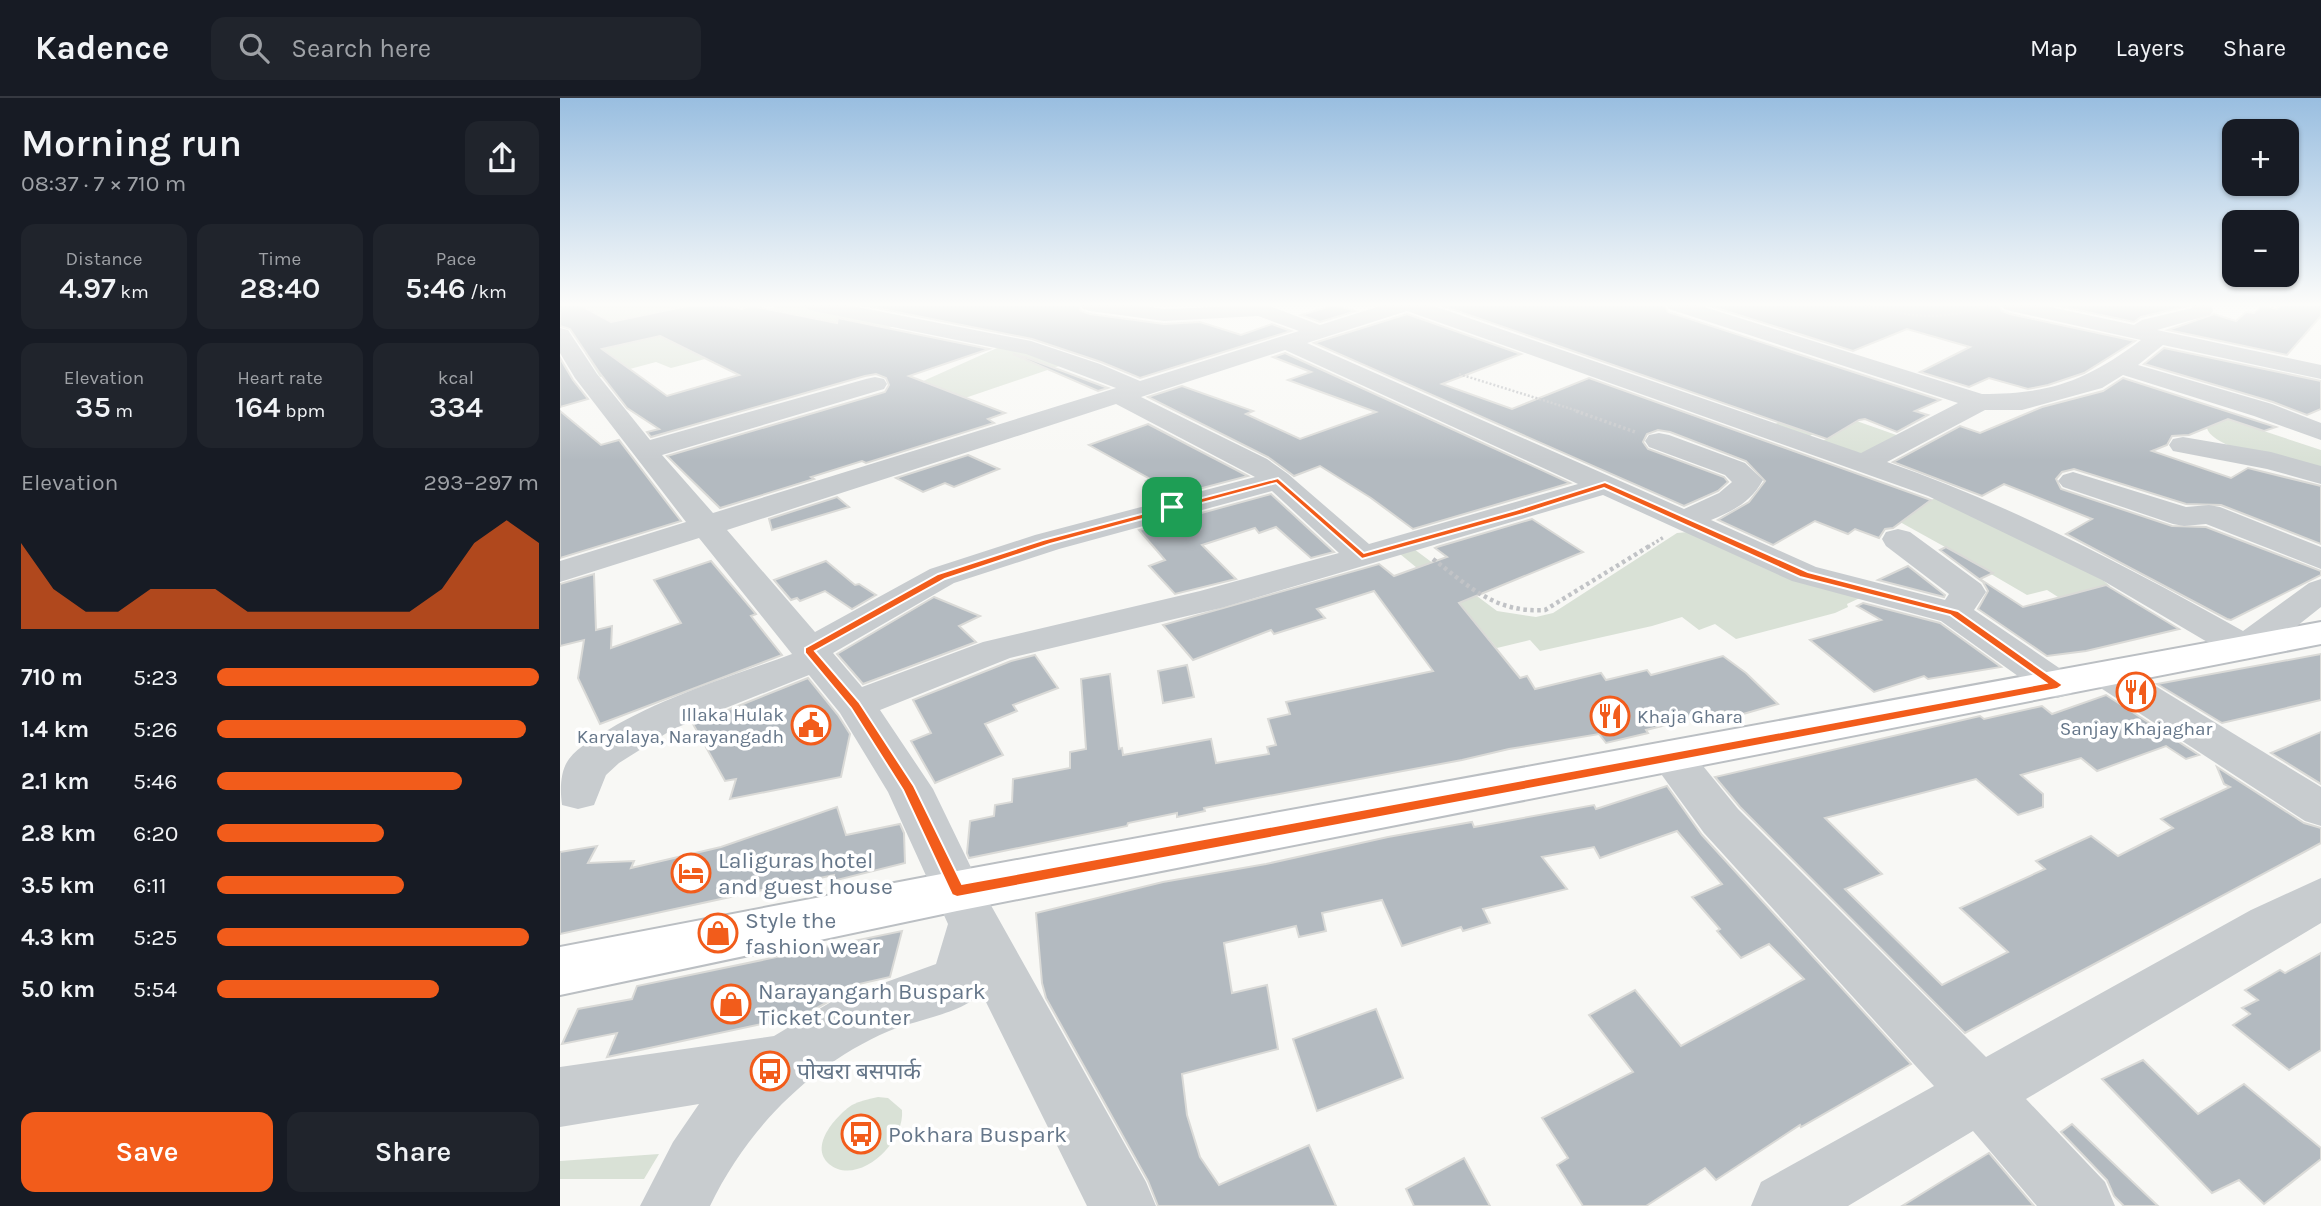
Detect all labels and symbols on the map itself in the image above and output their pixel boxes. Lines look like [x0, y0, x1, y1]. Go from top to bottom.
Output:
pin [1142, 477, 1202, 537]
restaurant icon: Sanjay Khajaghar [2115, 671, 2157, 713]
restaurant icon: Khaja Ghara [1589, 695, 1631, 737]
place label: Illaka Hulak Karyalaya, Narayangadh [577, 704, 784, 748]
public building icon: Illaka Hulak Karyalaya, Narayangadh [790, 704, 832, 746]
place label: Khaja Ghara [1637, 706, 1743, 728]
place label: Sanjay Khajaghar [2060, 718, 2212, 740]
place label: Laliguras hotel and guest house [718, 847, 893, 900]
hotel icon: Laliguras hotel and guest house [670, 852, 712, 894]
place label: Style the fashion wear [745, 907, 880, 960]
shop icon: Style the fashion wear [697, 912, 739, 954]
place label: Narayangarh Buspark Ticket Counter [758, 978, 986, 1031]
shop icon: Narayangarh Buspark Ticket Counter [710, 983, 752, 1025]
bus stop icon: पोखरा बसपार्क [749, 1050, 791, 1092]
place label: पोखरा बसपार्क [797, 1058, 922, 1085]
bus stop icon: Pokhara Buspark [840, 1113, 882, 1155]
place label: Pokhara Buspark [888, 1121, 1067, 1148]

